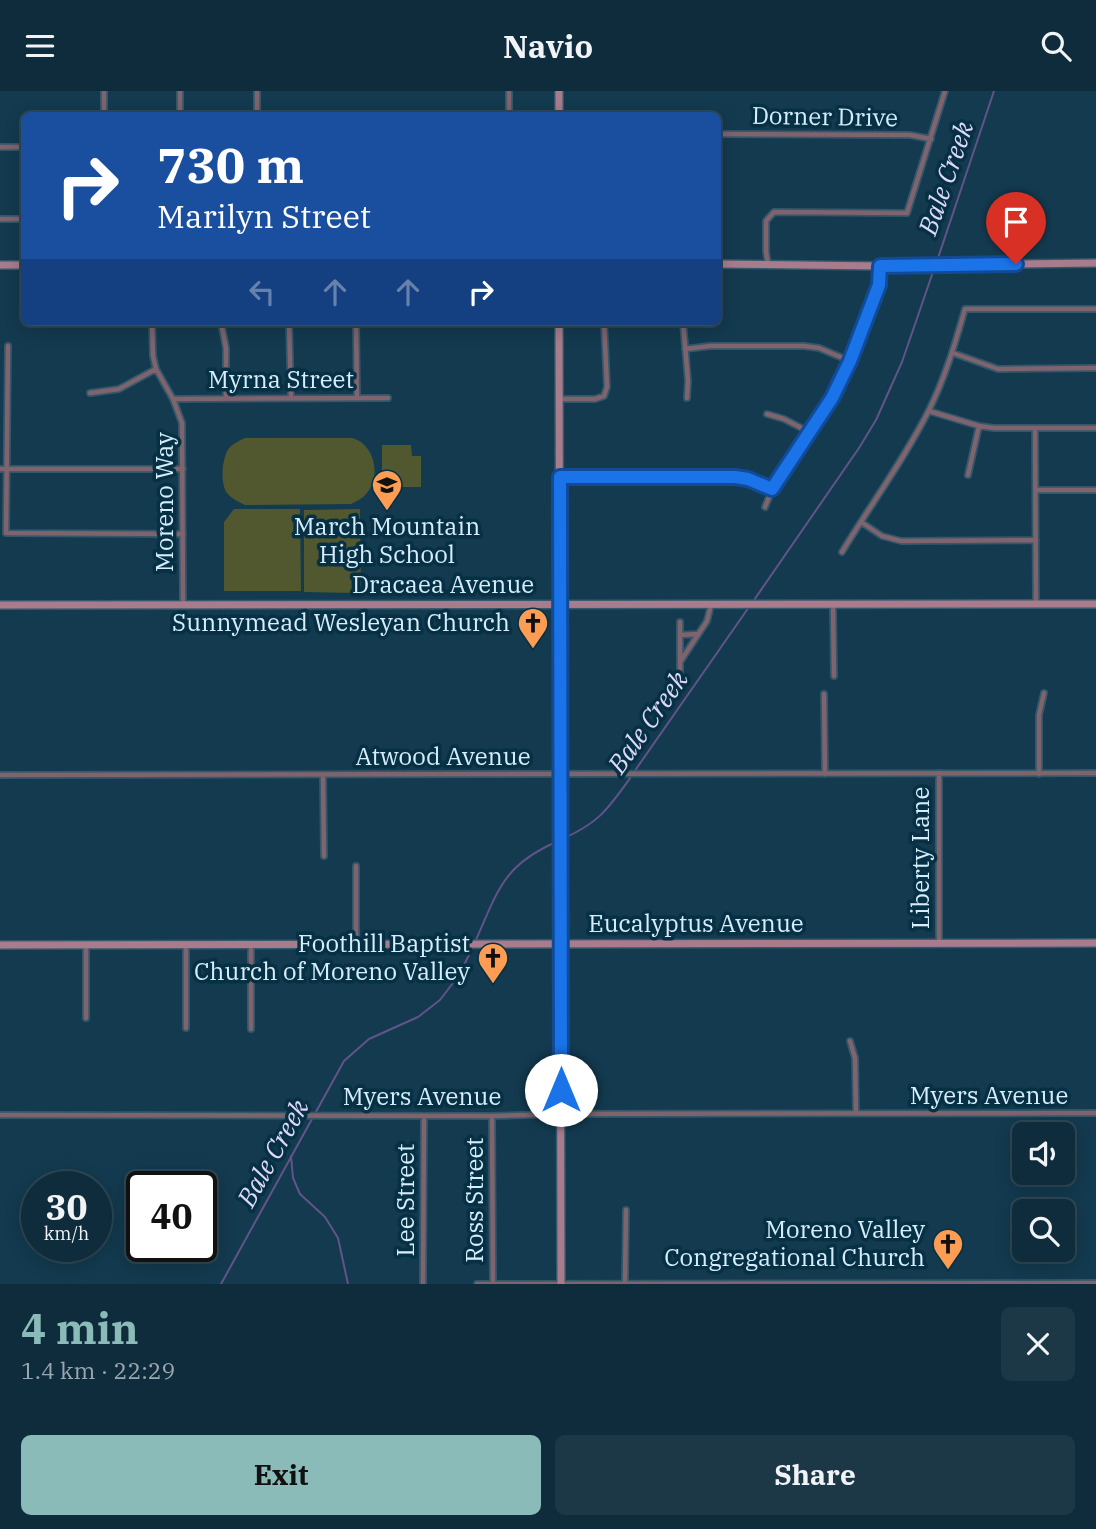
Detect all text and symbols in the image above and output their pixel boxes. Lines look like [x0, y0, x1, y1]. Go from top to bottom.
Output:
text: Navio [503, 25, 593, 67]
icon: menu [21, 27, 59, 65]
icon: search [1037, 27, 1075, 65]
street label: Dorner Drive [752, 99, 898, 133]
water label: Bale Creek [909, 116, 980, 240]
text: 730 m [157, 133, 304, 196]
icon: right [42, 140, 133, 231]
pin [986, 192, 1046, 264]
text: Marilyn Street [157, 195, 371, 237]
icon: arrive [997, 203, 1035, 241]
icon: left [243, 273, 281, 311]
icon: ahead [316, 273, 354, 311]
icon: ahead [389, 273, 427, 311]
icon: right [462, 273, 500, 311]
street label: Myrna Street [208, 363, 354, 395]
street label: Moreno Way [148, 432, 180, 572]
school or university icon: March Mountain High School [370, 468, 404, 512]
place label: March Mountain High School [294, 510, 480, 570]
street label: Dracaea Avenue [352, 568, 534, 600]
place label: Sunnymead Wesleyan Church [172, 606, 510, 638]
church icon: Sunnymead Wesleyan Church [516, 606, 550, 650]
water label: Bale Creek [599, 663, 695, 780]
street label: Atwood Avenue [355, 740, 531, 772]
street label: Liberty Lane [904, 787, 936, 929]
street label: Eucalyptus Avenue [588, 907, 804, 939]
place label: Foothill Baptist Church of Moreno Valley [194, 927, 470, 987]
church icon: Foothill Baptist Church of Moreno Valley [476, 941, 510, 985]
position arrow [524, 1053, 598, 1127]
street label: Myers Avenue [910, 1079, 1068, 1111]
street label: Myers Avenue [343, 1080, 501, 1112]
water label: Bale Creek [228, 1093, 316, 1213]
map controls [1012, 1122, 1075, 1262]
button: sound [1012, 1122, 1075, 1185]
street label: Ross Street [458, 1137, 490, 1263]
street label: Lee Street [389, 1144, 421, 1256]
speed limit sign: 40 [126, 1171, 217, 1262]
text: 30 [45, 1184, 88, 1230]
button: search [1012, 1199, 1075, 1262]
place label: Moreno Valley Congregational Church [664, 1213, 925, 1273]
text: km/h [44, 1222, 89, 1245]
church icon: Moreno Valley Congregational Church [931, 1227, 965, 1271]
text: 4 min [21, 1301, 139, 1356]
button: close [1001, 1307, 1075, 1381]
text: 1.4 km · 22:29 [21, 1355, 175, 1385]
button: Exit [21, 1435, 541, 1515]
button: Share [555, 1435, 1075, 1515]

